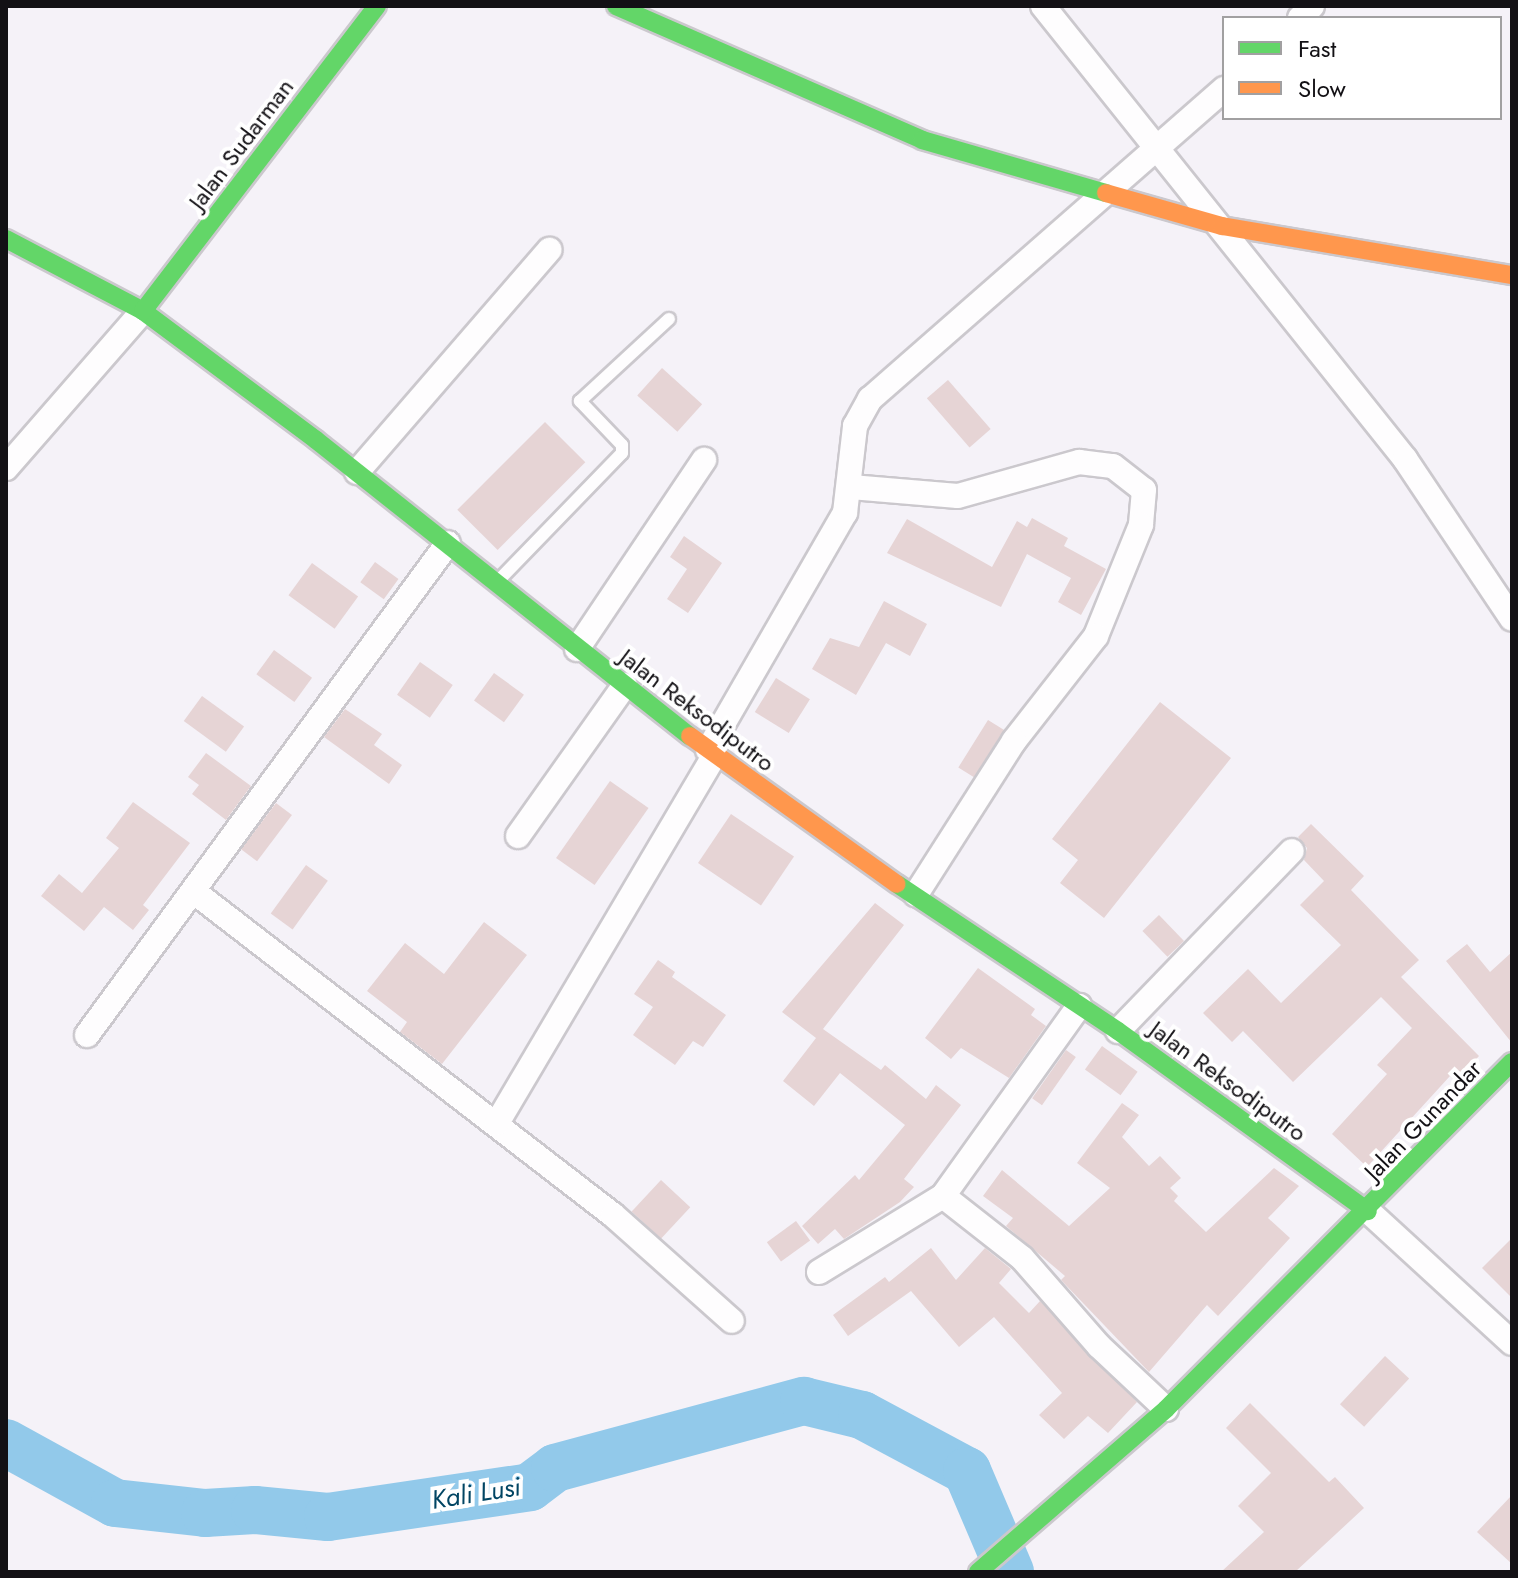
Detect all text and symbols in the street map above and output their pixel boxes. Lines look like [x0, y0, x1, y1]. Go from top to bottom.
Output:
legend [1222, 16, 1502, 120]
text: Fast [1298, 31, 1336, 66]
text: Slow [1298, 71, 1346, 106]
street label: Jalan Sudarman [182, 73, 300, 215]
street label: Jalan Reksodiputro [614, 642, 780, 778]
street label: Jalan Reksodiputro [1144, 1015, 1312, 1147]
street label: Jalan Gunandar [1359, 1054, 1487, 1186]
water label: Kali Lusi [429, 1472, 523, 1516]

